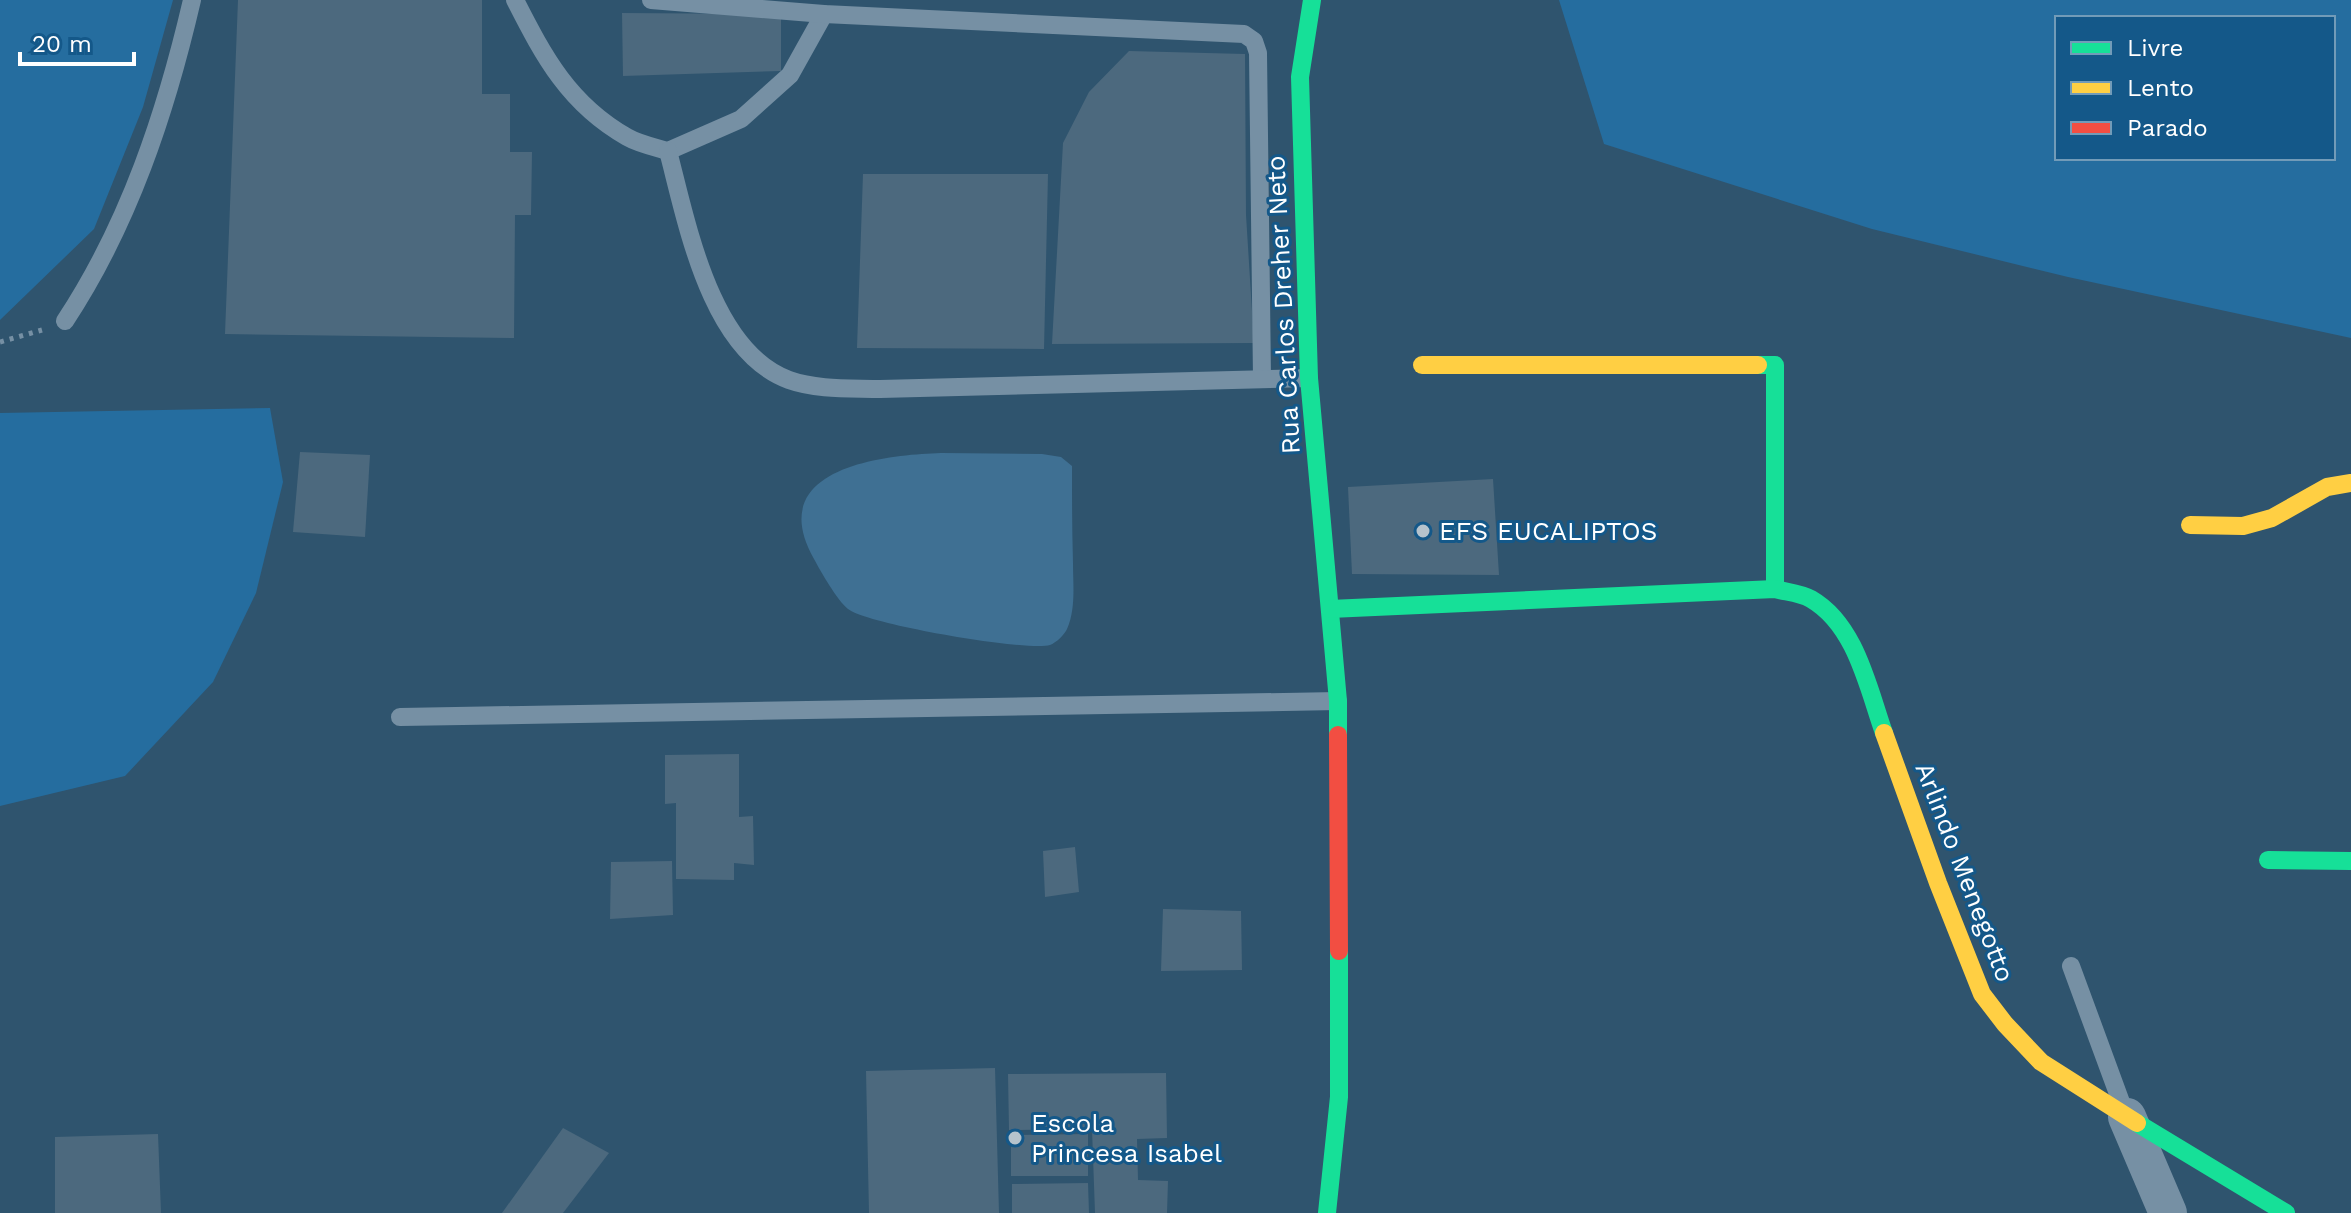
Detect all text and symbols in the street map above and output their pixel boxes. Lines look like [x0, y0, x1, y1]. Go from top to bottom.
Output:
scale bar [20, 16, 134, 66]
legend [2055, 16, 2335, 160]
text: 20 m [32, 30, 92, 58]
text: Livre [2127, 34, 2183, 62]
text: Lento [2127, 74, 2194, 102]
text: Parado [2127, 114, 2208, 142]
street label: Rua Carlos Dreher Neto [1260, 155, 1306, 455]
place label: EFS EUCALIPTOS [1439, 516, 1657, 546]
marker: EFS EUCALIPTOS [1414, 522, 1432, 540]
street label: Arlindo Menegotto [1909, 758, 2021, 986]
place label: Escola Princesa Isabel [1031, 1108, 1222, 1168]
marker: Escola Princesa Isabel [1006, 1129, 1024, 1147]

